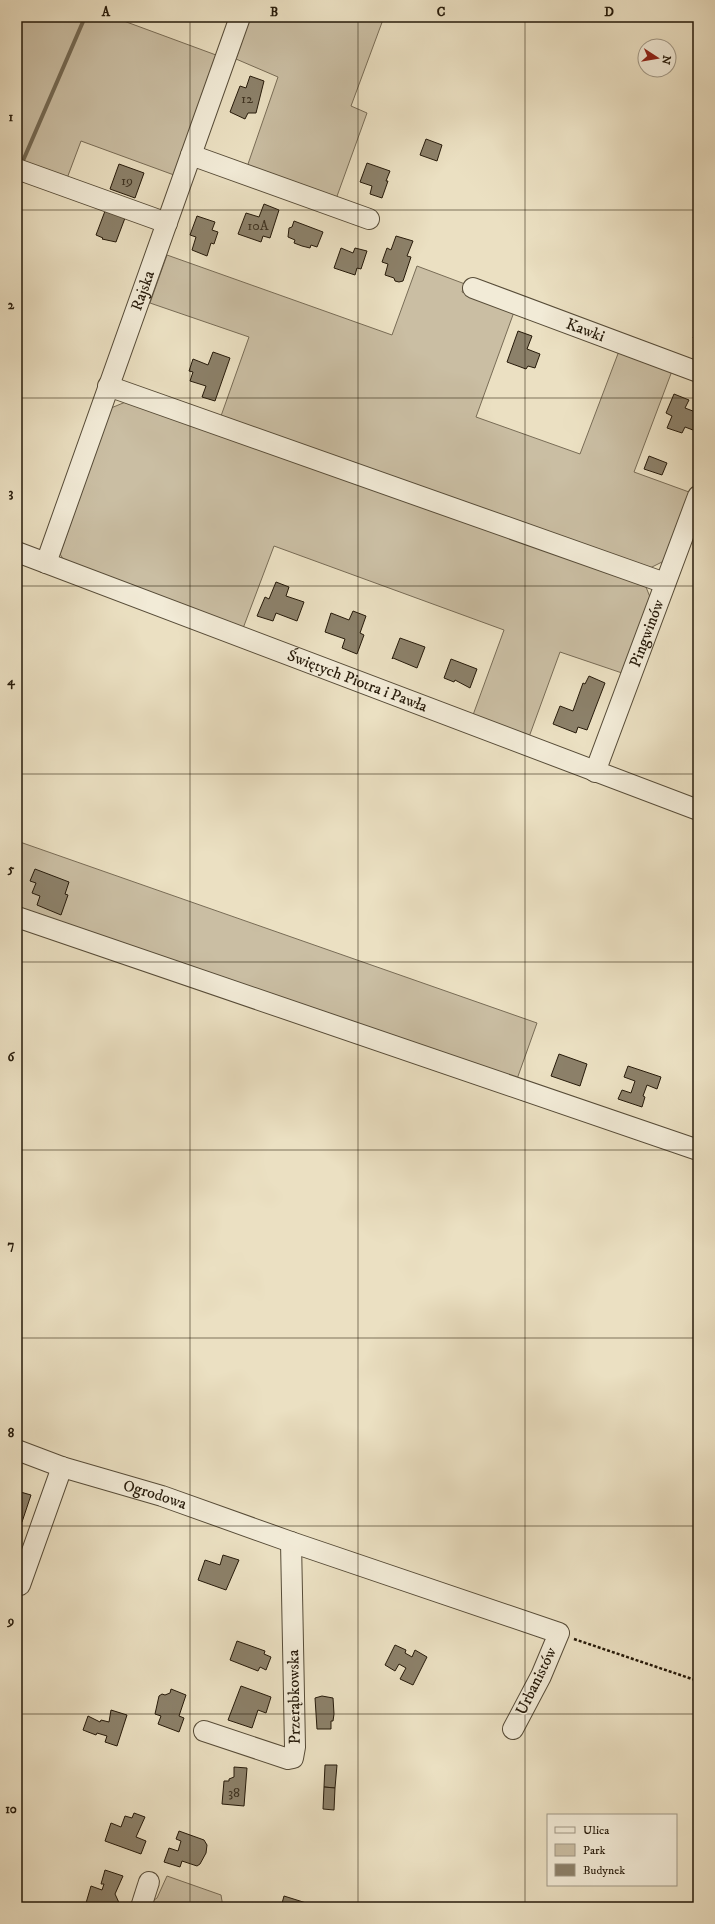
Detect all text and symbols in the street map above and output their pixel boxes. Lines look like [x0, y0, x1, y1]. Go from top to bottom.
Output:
text: A [101, 4, 111, 20]
text: B [270, 4, 278, 20]
text: C [437, 4, 446, 20]
text: D [604, 4, 614, 20]
north arrow [637, 38, 677, 78]
text: N [658, 54, 674, 66]
house number: 12 [241, 90, 253, 108]
text: 1 [9, 109, 14, 125]
house number: 19 [121, 172, 133, 190]
house number: 10A [247, 217, 270, 235]
street label: Rajska [126, 268, 159, 314]
text: 2 [8, 297, 15, 313]
street label: Kawki [563, 314, 608, 346]
text: 3 [9, 485, 14, 501]
street label: Pingwinów [625, 596, 669, 670]
street label: Świętych Piotra i Pawła [285, 645, 430, 717]
text: 4 [6, 673, 15, 690]
text: 5 [7, 861, 15, 877]
text: 6 [8, 1049, 16, 1065]
text: 7 [8, 1237, 15, 1253]
text: 8 [8, 1425, 15, 1441]
street label: Ogrodowa [121, 1475, 190, 1514]
text: 9 [7, 1613, 14, 1629]
street label: Urbanistów [511, 1643, 561, 1718]
street label: Przerąbkowska [283, 1649, 305, 1745]
house number: 38 [228, 1784, 240, 1802]
text: 10 [5, 1801, 17, 1817]
legend [547, 1814, 677, 1886]
text: Ulica [583, 1823, 610, 1838]
text: Park [583, 1843, 605, 1858]
text: Budynek [583, 1863, 625, 1878]

